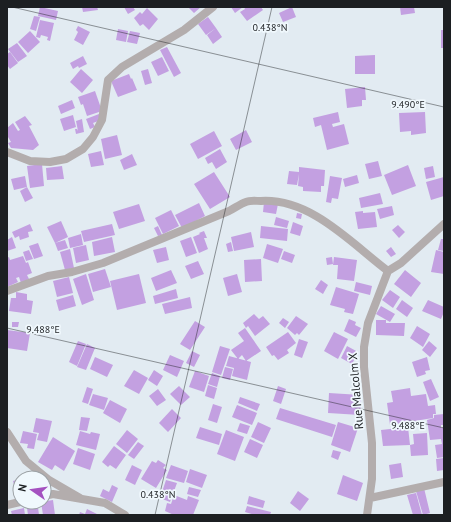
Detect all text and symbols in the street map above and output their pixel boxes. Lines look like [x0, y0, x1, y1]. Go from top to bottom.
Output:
text: 0.438°N [253, 21, 287, 34]
text: 9.490°E [391, 98, 425, 111]
text: 9.488°E [26, 323, 60, 336]
street label: Rue Malcolm X [345, 352, 366, 430]
text: 9.488°E [391, 419, 425, 432]
north arrow [12, 470, 52, 510]
text: N [15, 483, 30, 493]
text: 0.438°N [141, 488, 175, 501]

